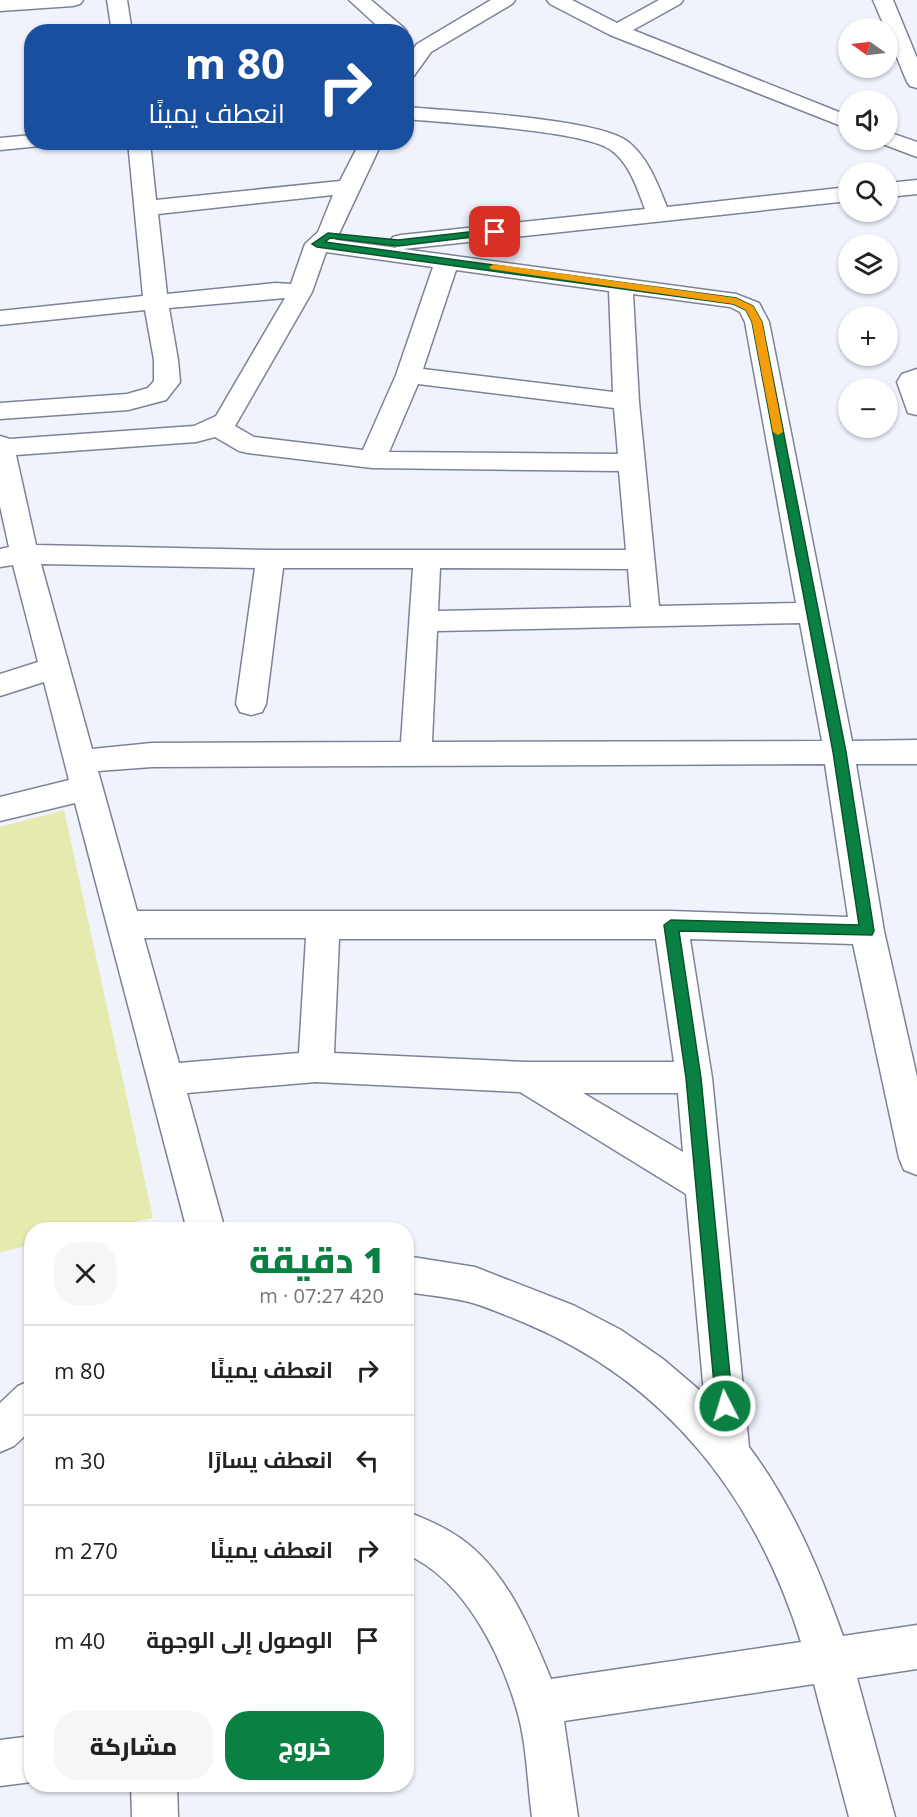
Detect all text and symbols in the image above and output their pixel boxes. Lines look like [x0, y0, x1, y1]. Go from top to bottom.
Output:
north arrow [838, 18, 898, 78]
map controls [838, 18, 898, 438]
text: 80 m [185, 34, 285, 91]
icon: right [306, 48, 384, 126]
button: sound [838, 90, 898, 150]
text: انعطف يمينًا [148, 94, 285, 131]
button: search [838, 162, 898, 222]
pin [469, 206, 520, 257]
icon: arrive [478, 215, 511, 248]
button: layers [838, 234, 898, 294]
button: + [838, 306, 898, 366]
button: − [838, 378, 898, 438]
text: 1 دقيقة [249, 1235, 384, 1284]
button: close [54, 1242, 117, 1305]
text: 420 m · 07:27 [259, 1282, 384, 1309]
text: انعطف يمينًا [210, 1354, 333, 1384]
icon: right [351, 1354, 384, 1387]
text: 80 m [54, 1355, 105, 1385]
position arrow [693, 1374, 757, 1438]
text: انعطف يسارًا [207, 1444, 333, 1474]
icon: left [351, 1444, 384, 1477]
text: 30 m [54, 1445, 105, 1475]
text: انعطف يمينًا [210, 1534, 333, 1564]
icon: right [351, 1534, 384, 1567]
text: 270 m [54, 1535, 118, 1565]
text: الوصول إلى الوجهة [146, 1624, 333, 1654]
icon: arrive [351, 1624, 384, 1657]
text: 40 m [54, 1625, 105, 1655]
button: مشاركة [54, 1711, 213, 1780]
button: خروج [225, 1711, 384, 1780]

